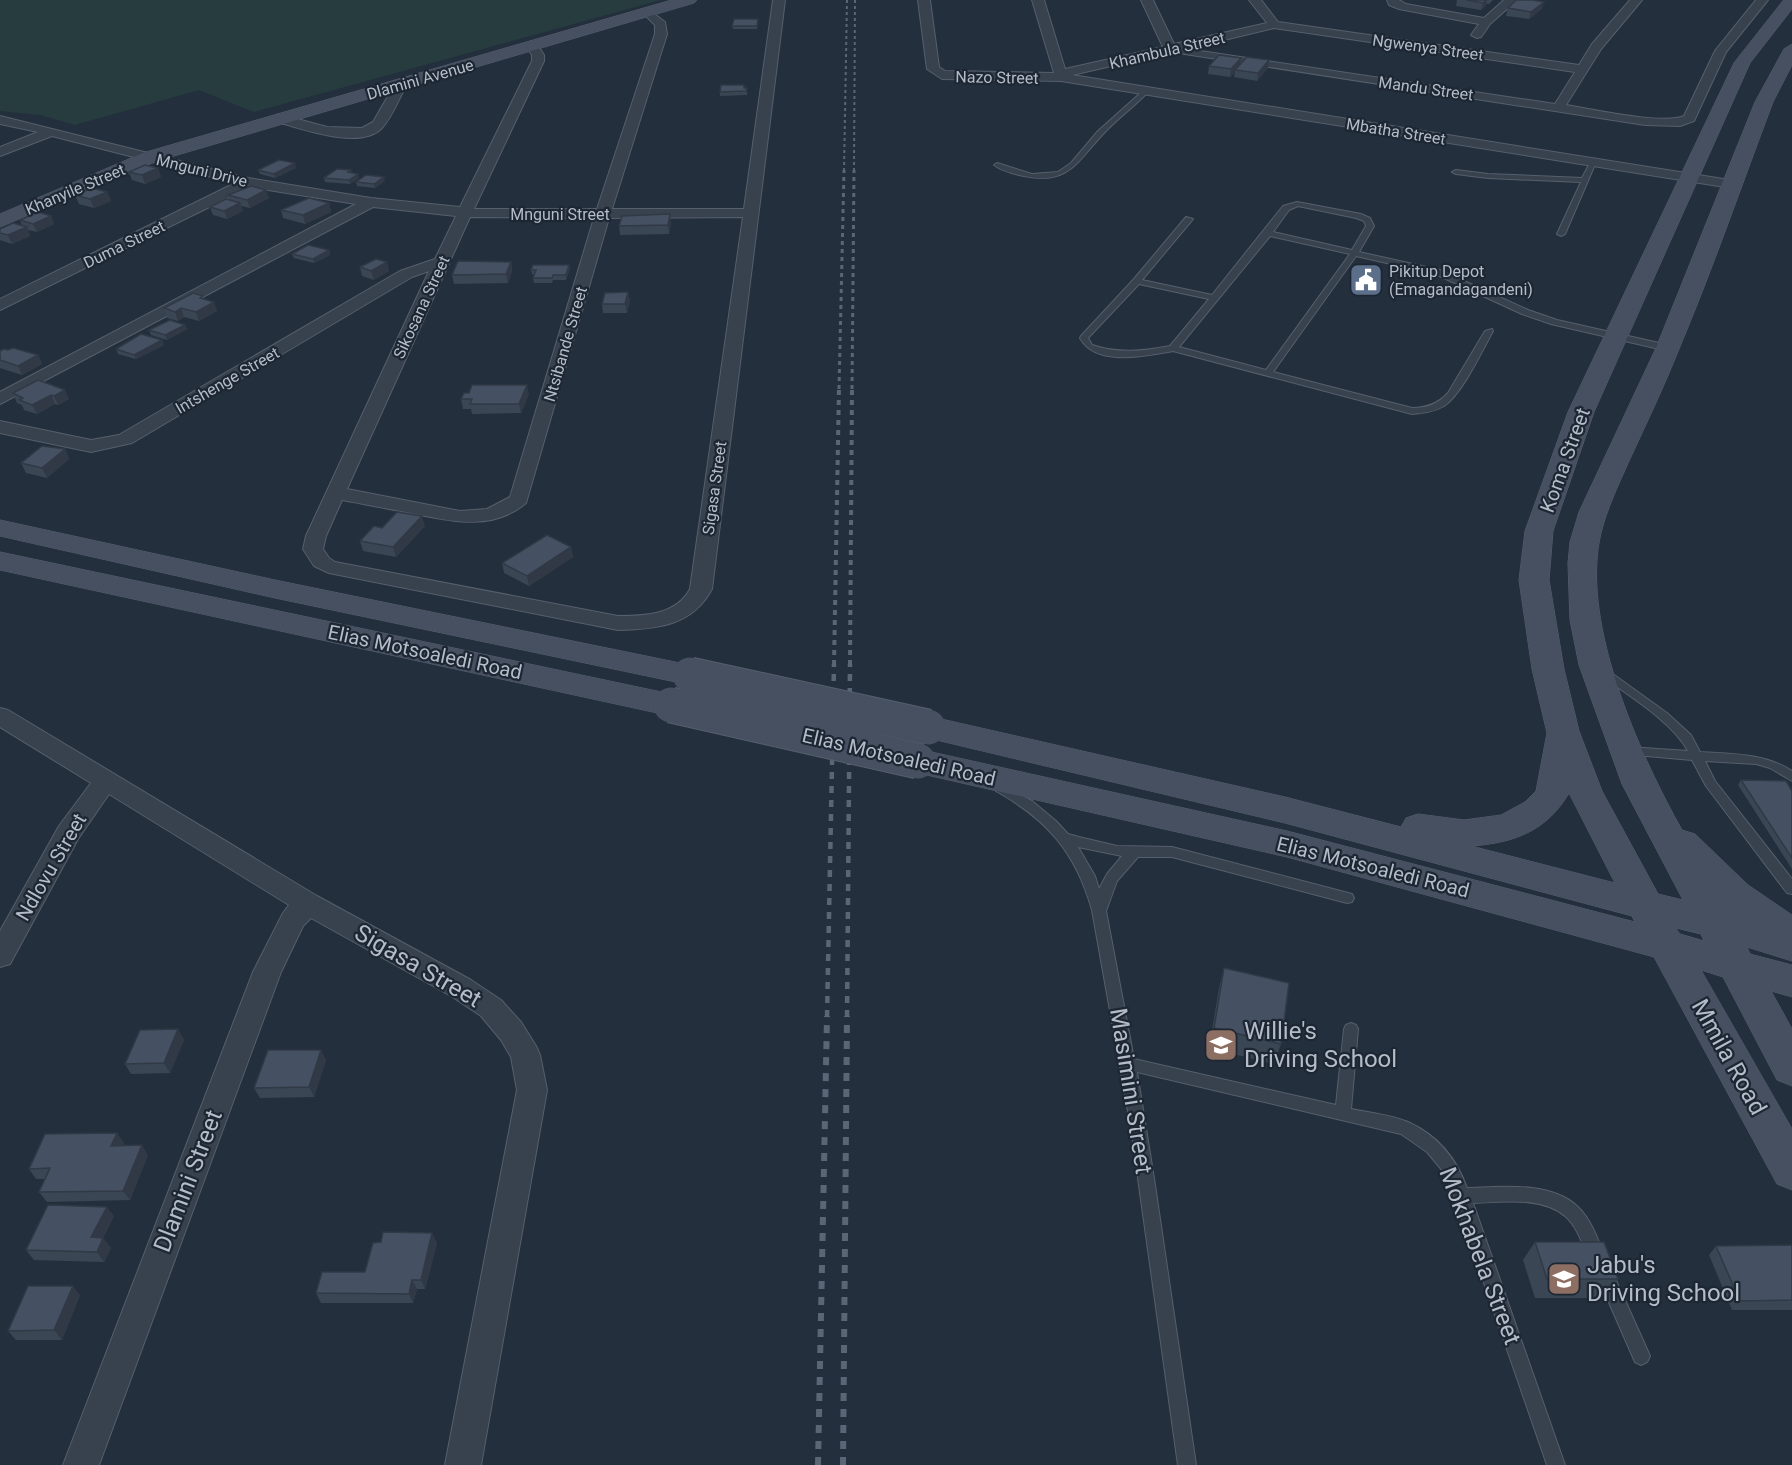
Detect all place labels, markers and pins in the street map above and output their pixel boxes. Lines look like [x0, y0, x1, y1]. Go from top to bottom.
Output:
public building icon: Pikitup Depot (Emagandagandeni) [1348, 262, 1384, 298]
place label: Pikitup Depot (Emagandagandeni) [1389, 262, 1533, 299]
place label: Willie's Driving School [1244, 1017, 1397, 1073]
school or university icon: Willie's Driving School [1203, 1027, 1239, 1063]
place label: Jabu's Driving School [1587, 1251, 1740, 1307]
school or university icon: Jabu's Driving School [1546, 1261, 1582, 1297]

